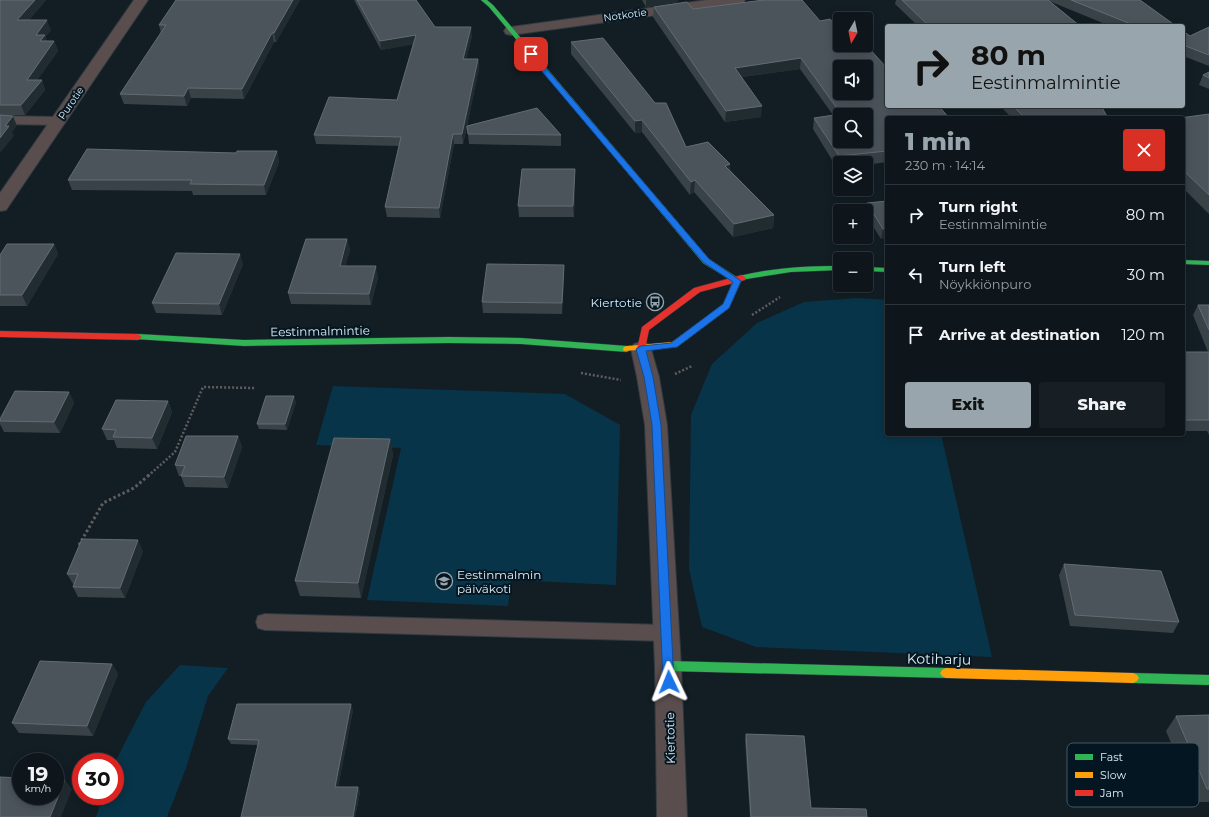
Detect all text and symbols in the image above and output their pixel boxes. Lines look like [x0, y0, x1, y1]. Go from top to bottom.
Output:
street label: Notkotie [603, 6, 647, 24]
north arrow [833, 12, 873, 52]
map controls [833, 12, 873, 292]
pin [514, 37, 548, 71]
text: 80 m [971, 38, 1046, 72]
icon: right [905, 40, 957, 92]
icon: arrive [520, 43, 542, 65]
button: sound [833, 60, 873, 100]
text: Eestinmalmintie [971, 72, 1121, 94]
street label: Purotie [55, 84, 87, 122]
button: search [833, 108, 873, 148]
text: 1 min [905, 127, 971, 156]
button: close [1123, 129, 1165, 171]
button: layers [833, 156, 873, 196]
text: 230 m · 14:14 [905, 157, 985, 173]
text: Turn right [939, 197, 1018, 216]
button: + [833, 204, 873, 244]
icon: right [905, 204, 927, 226]
text: 80 m [1126, 205, 1165, 224]
text: Eestinmalmintie [939, 216, 1047, 232]
button: − [833, 252, 873, 292]
text: Turn left [939, 257, 1006, 276]
icon: left [905, 264, 927, 286]
text: 30 m [1127, 265, 1165, 284]
text: Nöykkiönpuro [939, 276, 1031, 292]
bus stop icon: Kiertotie [645, 292, 665, 312]
place label: Kiertotie [590, 295, 642, 310]
street label: Eestinmalmintie [270, 323, 370, 339]
icon: arrive [905, 324, 927, 346]
text: Arrive at destination [939, 325, 1100, 344]
text: 120 m [1121, 325, 1165, 344]
button: Exit [905, 382, 1031, 428]
button: Share [1039, 382, 1165, 428]
place label: Eestinmalmin päiväkoti [457, 567, 541, 596]
school or university icon: Eestinmalmin päiväkoti [434, 571, 454, 591]
street label: Kotiharju [907, 649, 971, 669]
position arrow [648, 661, 690, 703]
street label: Kiertotie [662, 712, 678, 764]
legend [1067, 743, 1199, 807]
text: Fast [1100, 750, 1124, 764]
speed limit sign: 30 [72, 753, 124, 805]
text: 19 [28, 762, 48, 786]
text: Slow [1100, 768, 1126, 782]
text: km/h [25, 782, 51, 795]
text: Jam [1099, 786, 1124, 800]

